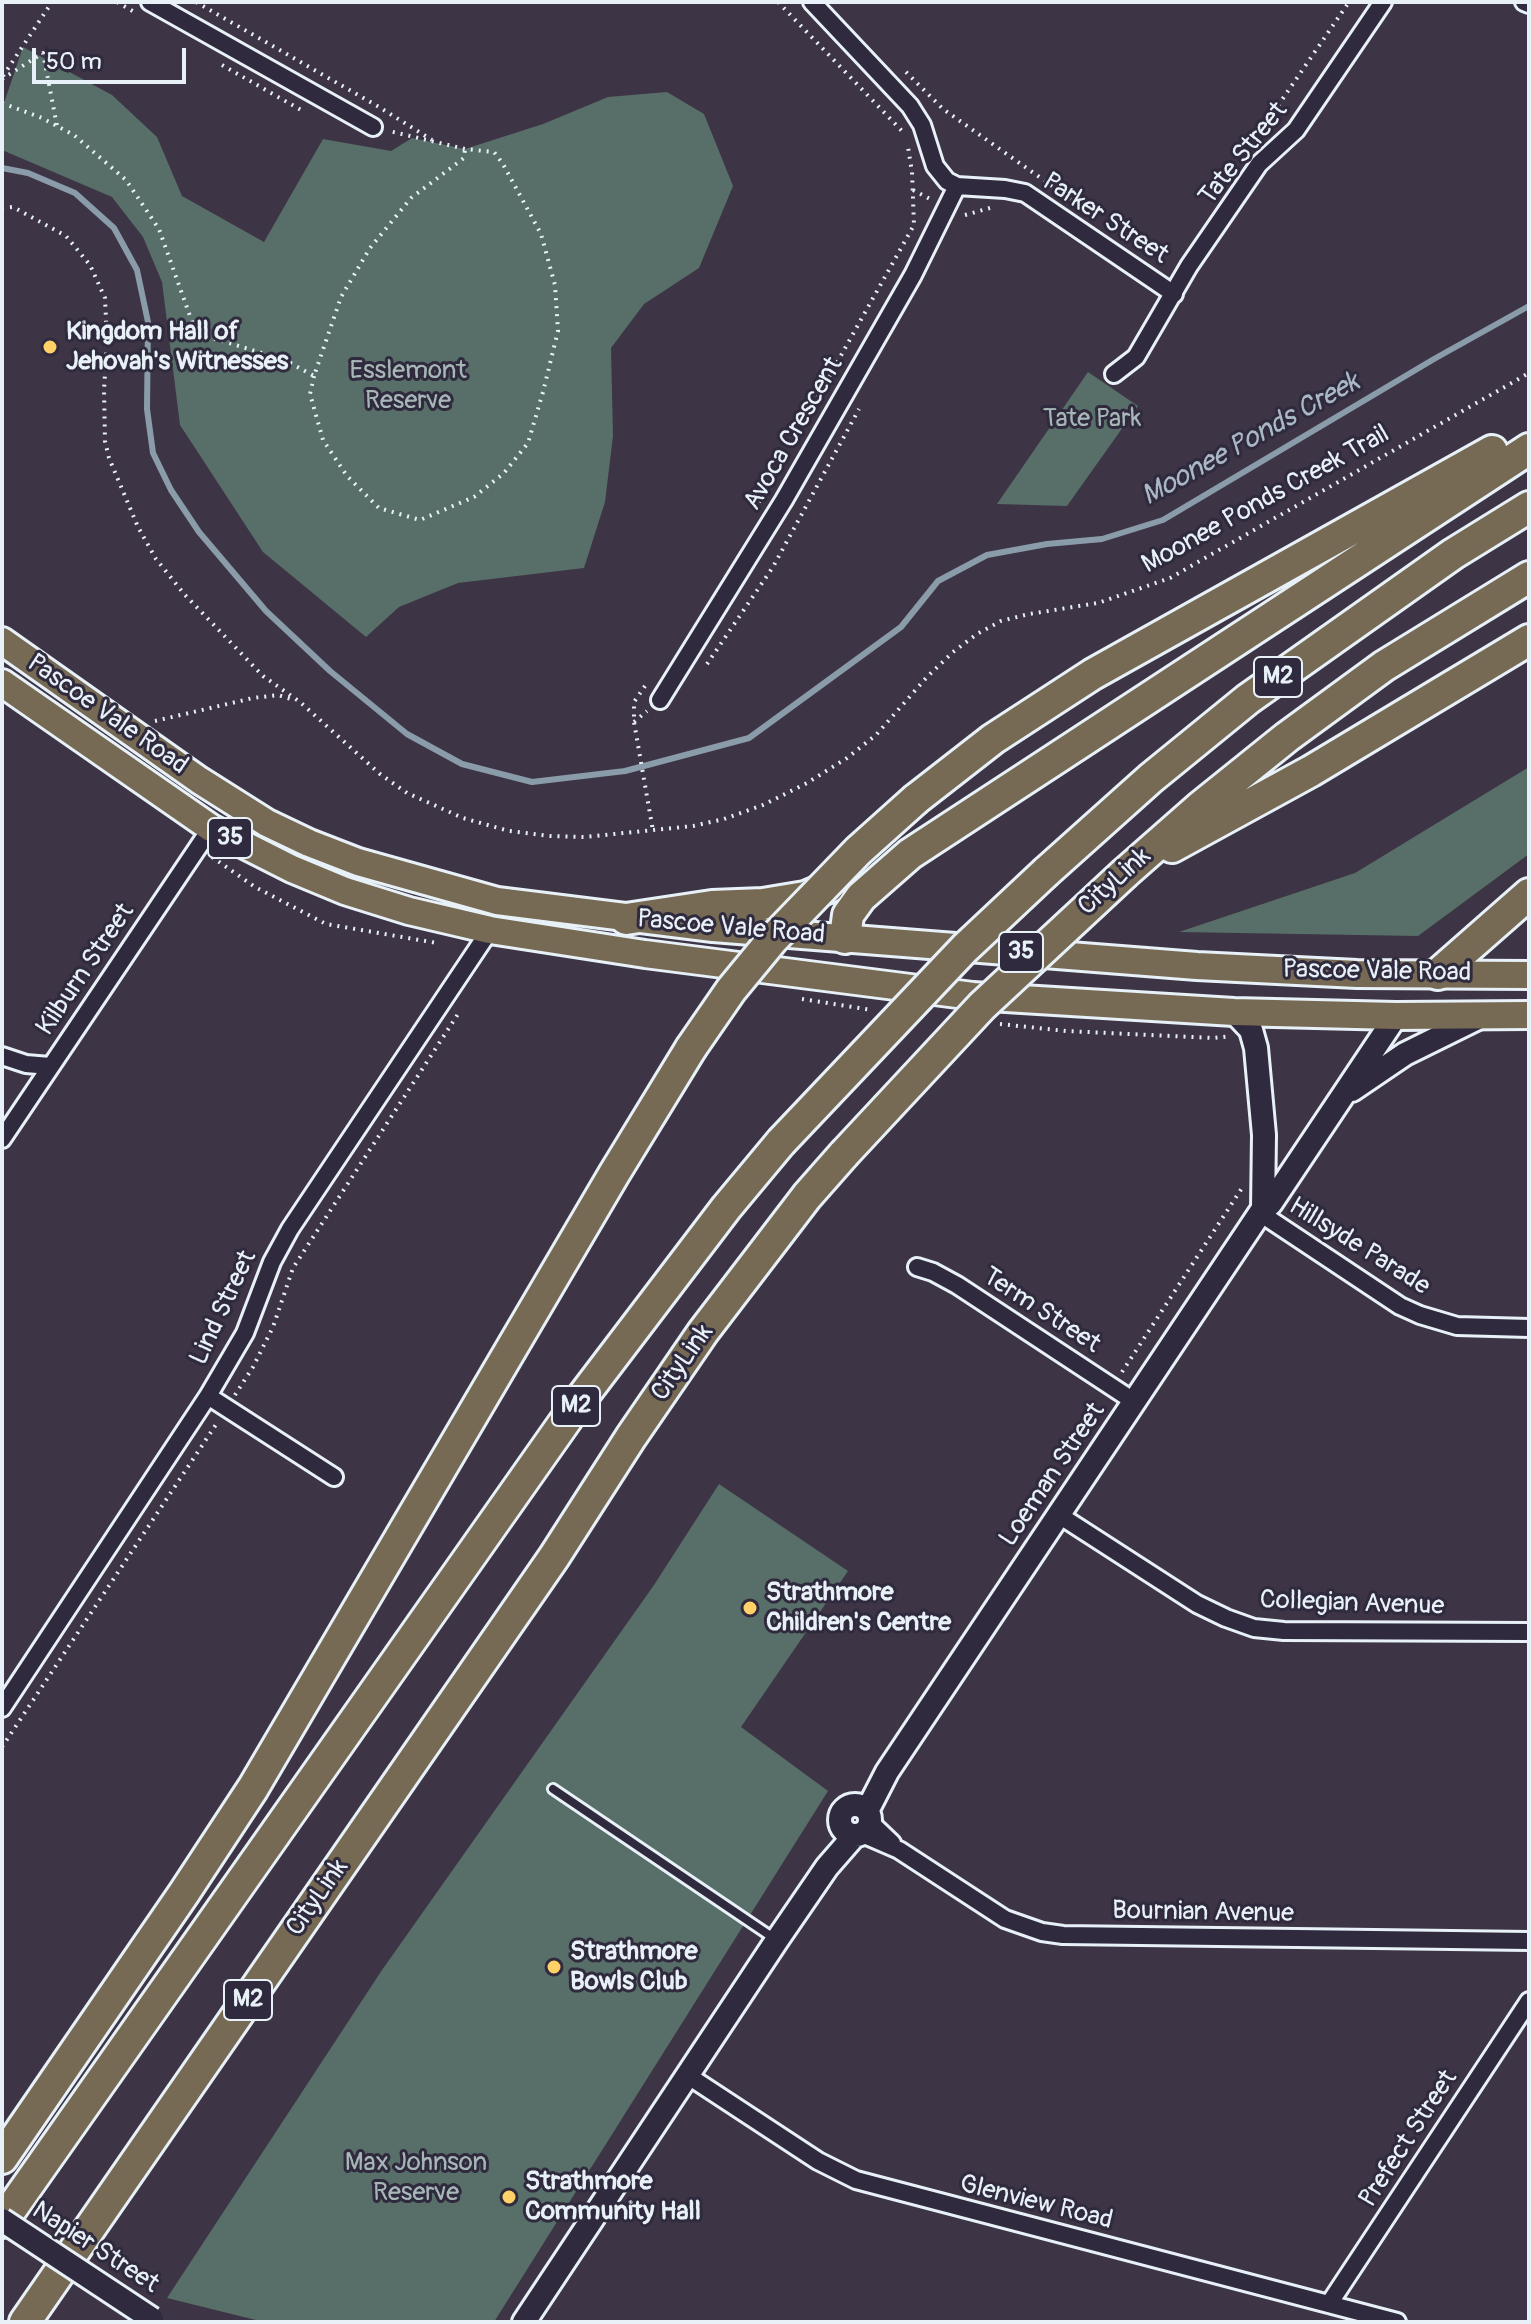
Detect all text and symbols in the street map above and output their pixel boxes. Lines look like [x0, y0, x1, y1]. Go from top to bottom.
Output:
scale bar [36, 32, 190, 82]
text: 50 m [46, 47, 102, 76]
street label: Tate Street [1193, 96, 1295, 212]
street label: Parker Street [1036, 167, 1174, 271]
place label: Kingdom Hall of Jehovah's Witnesses [66, 316, 288, 378]
marker: Kingdom Hall of Jehovah's Witnesses [41, 338, 59, 356]
street label: Avoca Crescent [738, 352, 850, 516]
park label: Esslemont Reserve [349, 355, 467, 416]
water label: Moonee Ponds Creek [1136, 366, 1366, 514]
park label: Tate Park [1043, 403, 1141, 435]
street label: Moonee Ponds Creek Trail [1137, 419, 1395, 581]
street label: Pascoe Vale Road [21, 648, 193, 782]
road number: M2 [1254, 657, 1302, 697]
road number: 35 [208, 818, 252, 858]
street label: CityLink [1072, 841, 1158, 923]
street label: Kilburn Street [30, 898, 142, 1042]
street label: Pascoe Vale Road [636, 904, 826, 952]
road number: 35 [999, 932, 1043, 972]
street label: Pascoe Vale Road [1282, 955, 1472, 989]
street label: Hillsyde Parade [1283, 1191, 1435, 1303]
street label: Lind Street [184, 1246, 264, 1370]
street label: Term Street [976, 1261, 1106, 1361]
street label: CityLink [645, 1318, 721, 1408]
road number: M2 [552, 1386, 600, 1426]
street label: Loeman Street [994, 1397, 1112, 1553]
place label: Strathmore Children's Centre [766, 1577, 951, 1638]
street label: Collegian Avenue [1259, 1585, 1445, 1623]
marker: Strathmore Children's Centre [741, 1599, 759, 1617]
street label: CityLink [280, 1853, 356, 1943]
street label: Bournian Avenue [1112, 1896, 1294, 1930]
place label: Strathmore Bowls Club [570, 1936, 698, 1998]
marker: Strathmore Bowls Club [545, 1958, 563, 1976]
road number: M2 [224, 1980, 272, 2020]
street label: Prefect Street [1353, 2065, 1465, 2213]
park label: Max Johnson Reserve [345, 2147, 487, 2208]
place label: Strathmore Community Hall [525, 2166, 701, 2228]
street label: Glenview Road [956, 2169, 1116, 2237]
marker: Strathmore Community Hall [500, 2188, 518, 2206]
street label: Napier Street [26, 2195, 164, 2301]

